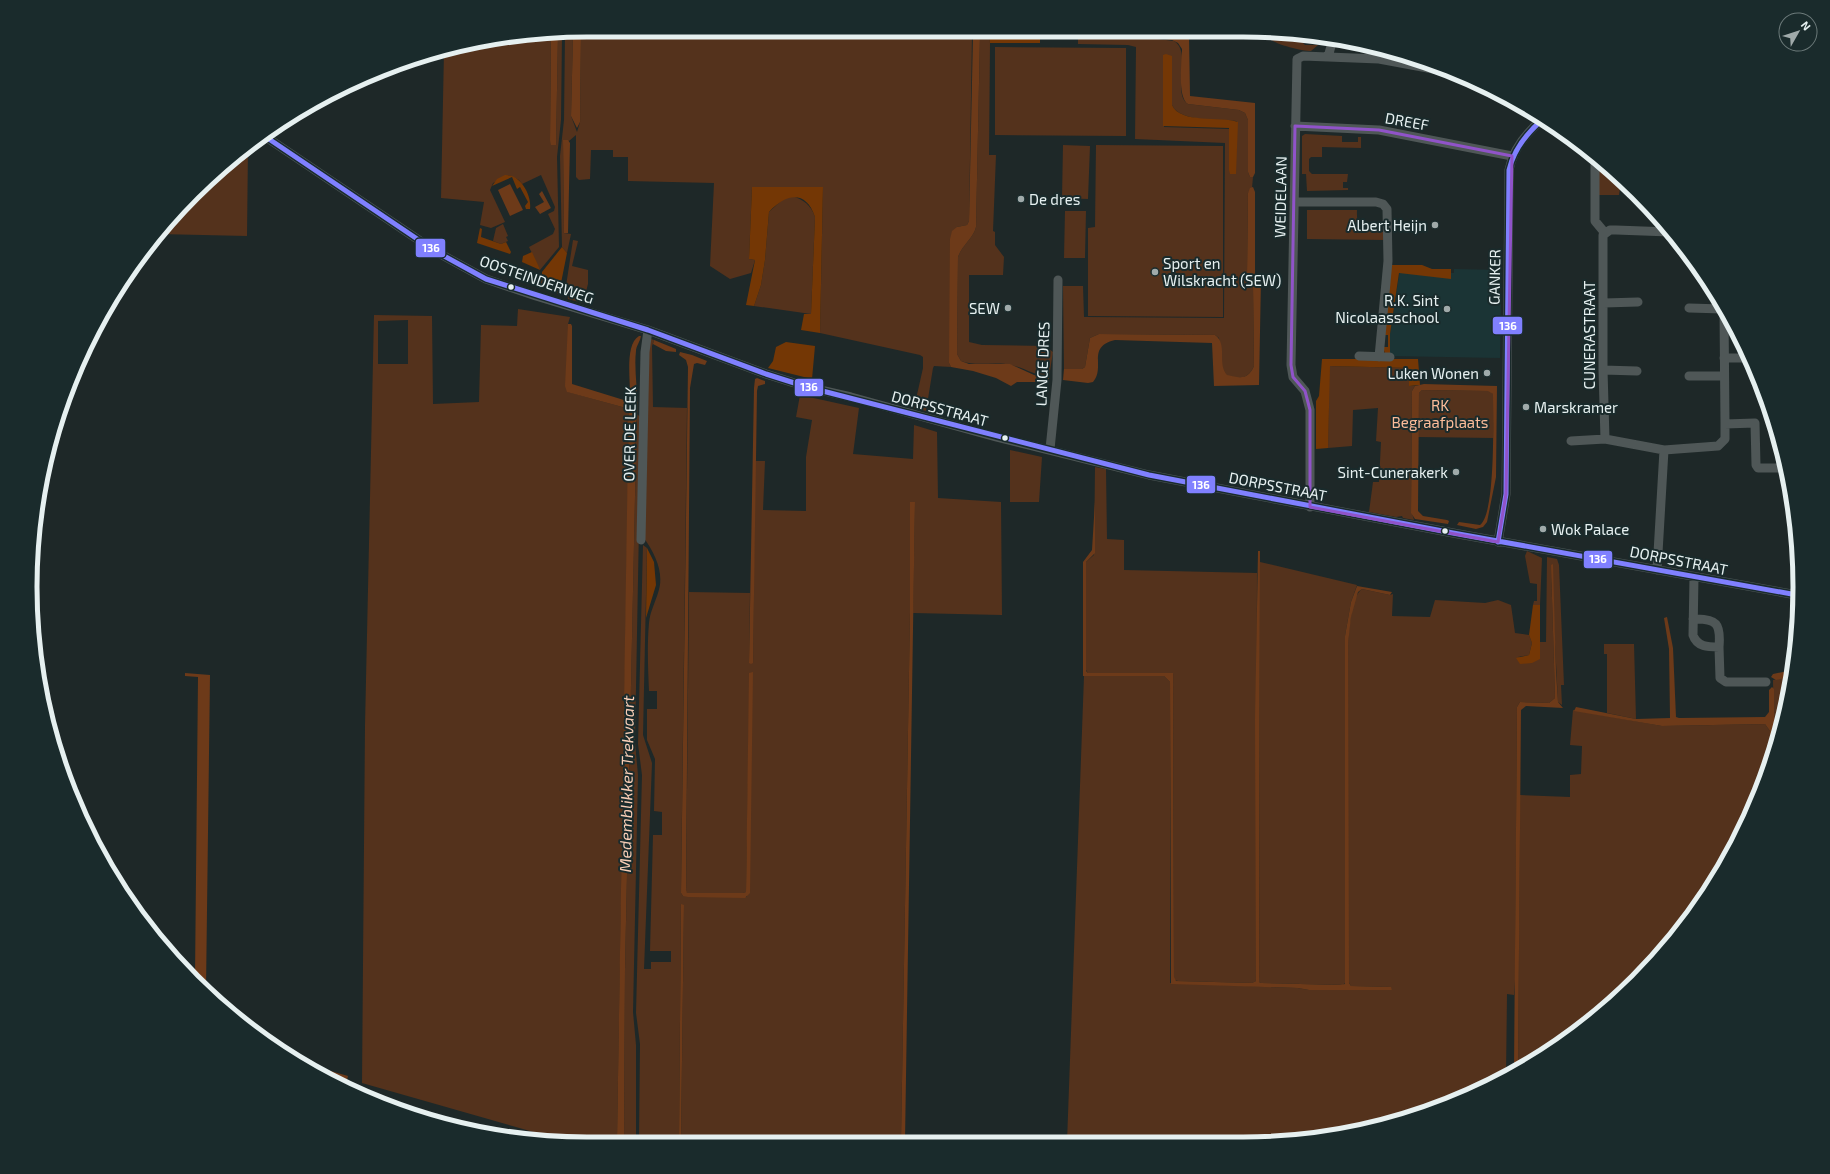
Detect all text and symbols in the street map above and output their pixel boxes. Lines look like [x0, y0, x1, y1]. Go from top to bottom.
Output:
north arrow [1778, 12, 1818, 52]
text: N [1799, 18, 1814, 33]
street label: DREEF [1384, 108, 1430, 134]
street label: WEIDELAAN [1270, 156, 1290, 238]
place label: De dres [1029, 190, 1080, 208]
marker: De dres [1016, 194, 1026, 204]
place label: Albert Heijn [1347, 216, 1427, 235]
marker: Albert Heijn [1430, 220, 1440, 230]
line badge: 136 [415, 238, 446, 258]
text: 136 [422, 241, 440, 254]
street label: GANKER [1485, 249, 1503, 305]
street label: OOSTEINDERWEG [478, 251, 596, 307]
place label: Sport en Wilskracht (SEW) [1163, 254, 1281, 289]
marker: Sport en Wilskracht (SEW) [1150, 267, 1160, 277]
street label: CUNERASTRAAT [1580, 280, 1598, 390]
unlabelled marker [506, 282, 516, 292]
place label: R.K. Sint Nicolaasschool [1335, 291, 1440, 326]
place label: SEW [969, 299, 1000, 317]
marker: SEW [1003, 303, 1013, 313]
marker: R.K. Sint Nicolaasschool [1442, 304, 1452, 314]
line badge: 136 [1492, 316, 1523, 335]
text: 136 [1499, 319, 1517, 332]
street label: LANGE DRES [1032, 321, 1052, 407]
place label: Luken Wonen [1387, 364, 1479, 382]
marker: Luken Wonen [1482, 368, 1492, 378]
line badge: 136 [794, 378, 824, 397]
text: 136 [800, 380, 818, 393]
street label: OVER DE LEEK [619, 386, 639, 482]
street label: DORPSSTRAAT [890, 386, 991, 430]
park label: RK Begraafplaats [1392, 396, 1488, 431]
place label: Marskramer [1534, 398, 1618, 416]
marker: Marskramer [1521, 402, 1531, 412]
unlabelled marker [1000, 433, 1010, 443]
place label: Sint-Cunerakerk [1338, 463, 1448, 481]
marker: Sint-Cunerakerk [1451, 467, 1461, 477]
street label: DORPSSTRAAT [1227, 468, 1329, 504]
line badge: 136 [1186, 475, 1216, 494]
text: 136 [1192, 478, 1210, 491]
place label: Wok Palace [1551, 520, 1629, 538]
marker: Wok Palace [1538, 524, 1548, 534]
unlabelled marker [1440, 526, 1450, 536]
street label: DORPSSTRAAT [1628, 542, 1730, 578]
line badge: 136 [1583, 550, 1613, 569]
text: 136 [1589, 552, 1607, 565]
water label: Medemblikker Trekvaart [615, 694, 637, 873]

